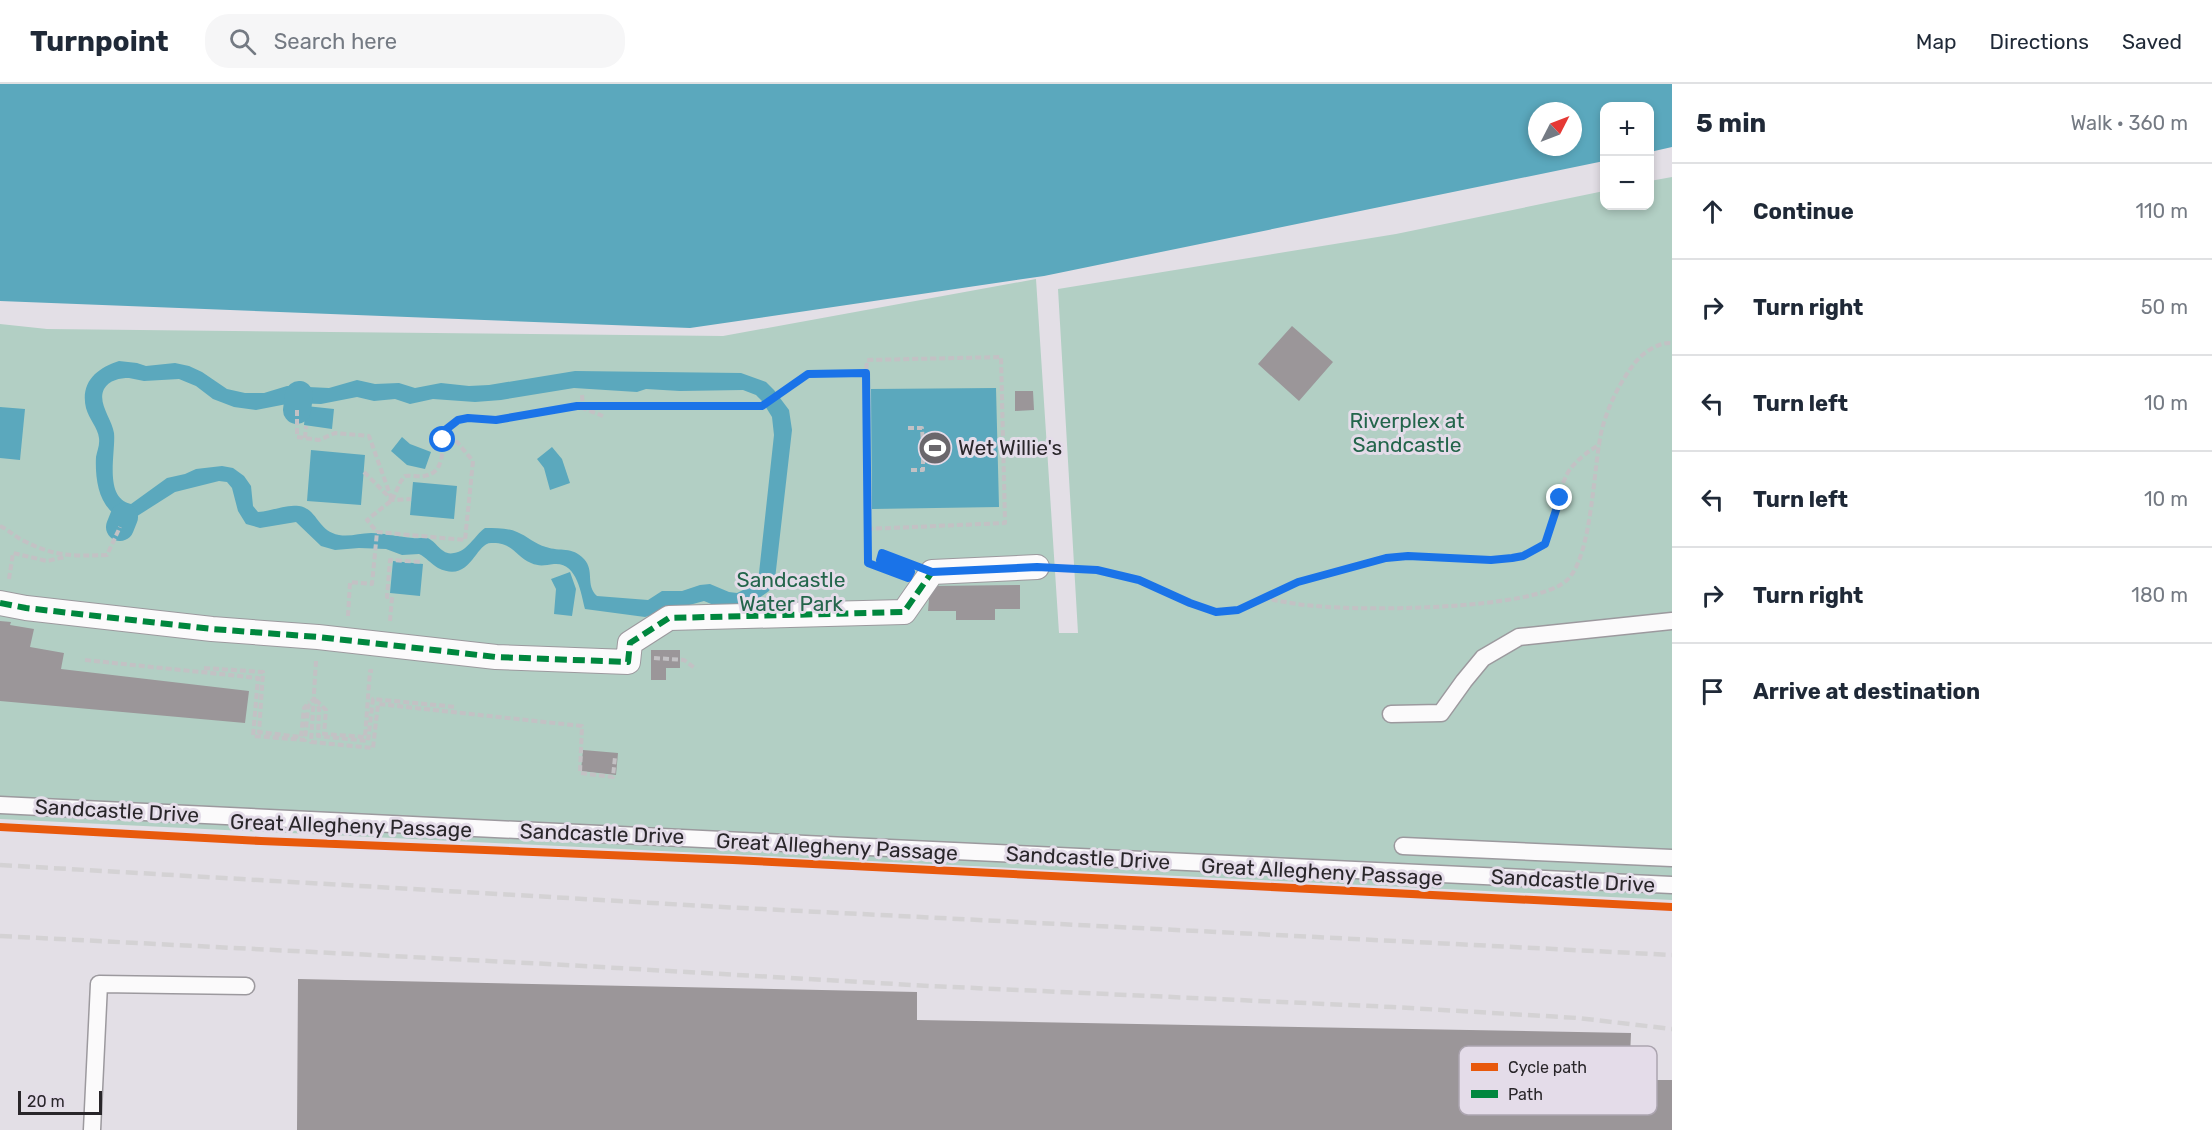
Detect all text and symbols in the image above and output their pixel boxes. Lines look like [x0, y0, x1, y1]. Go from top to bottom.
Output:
search box [205, 14, 625, 68]
text: Turnpoint [30, 25, 169, 58]
icon: search [226, 25, 259, 58]
text: Search here [274, 28, 397, 55]
text: Map [1916, 29, 1957, 54]
text: Directions [1990, 29, 2089, 54]
text: Saved [2122, 29, 2182, 54]
north arrow [1528, 102, 1582, 156]
map controls [1600, 102, 1654, 210]
button: + [1600, 102, 1654, 156]
text: 5 min [1696, 108, 1766, 139]
text: Walk · 360 m [2071, 111, 2188, 135]
button: − [1600, 156, 1654, 210]
icon: ahead [1696, 195, 1729, 228]
text: Continue [1753, 198, 1854, 225]
text: 110 m [2136, 199, 2188, 223]
icon: right [1696, 291, 1729, 324]
text: Turn right [1753, 294, 1863, 321]
text: 50 m [2141, 295, 2188, 319]
icon: left [1696, 387, 1729, 420]
text: Turn left [1753, 390, 1848, 417]
text: 10 m [2144, 391, 2188, 415]
park label: Riverplex at Sandcastle [1349, 408, 1465, 457]
route start [429, 426, 455, 452]
sports icon: Wet Willie's [917, 430, 953, 466]
place label: Wet Willie's [958, 435, 1062, 460]
icon: left [1696, 483, 1729, 516]
route end [1546, 484, 1572, 510]
text: Turn left [1753, 486, 1848, 513]
text: 10 m [2144, 487, 2188, 511]
park label: Sandcastle Water Park [737, 567, 845, 616]
icon: right [1696, 579, 1729, 612]
text: Turn right [1753, 582, 1863, 609]
text: 180 m [2131, 583, 2188, 607]
icon: arrive [1696, 675, 1729, 708]
text: Arrive at destination [1753, 678, 1980, 705]
street label: Sandcastle Drive [34, 794, 200, 827]
street label: Great Allegheny Passage [230, 809, 472, 842]
street label: Sandcastle Drive [519, 818, 685, 849]
street label: Great Allegheny Passage [716, 828, 959, 865]
street label: Sandcastle Drive [1005, 841, 1171, 874]
street label: Great Allegheny Passage [1201, 853, 1444, 890]
street label: Sandcastle Drive [1490, 864, 1656, 897]
legend [1459, 1046, 1657, 1115]
text: Cycle path [1508, 1058, 1587, 1077]
text: Path [1508, 1085, 1543, 1104]
scale bar [18, 1088, 102, 1116]
text: 20 m [27, 1092, 65, 1111]

